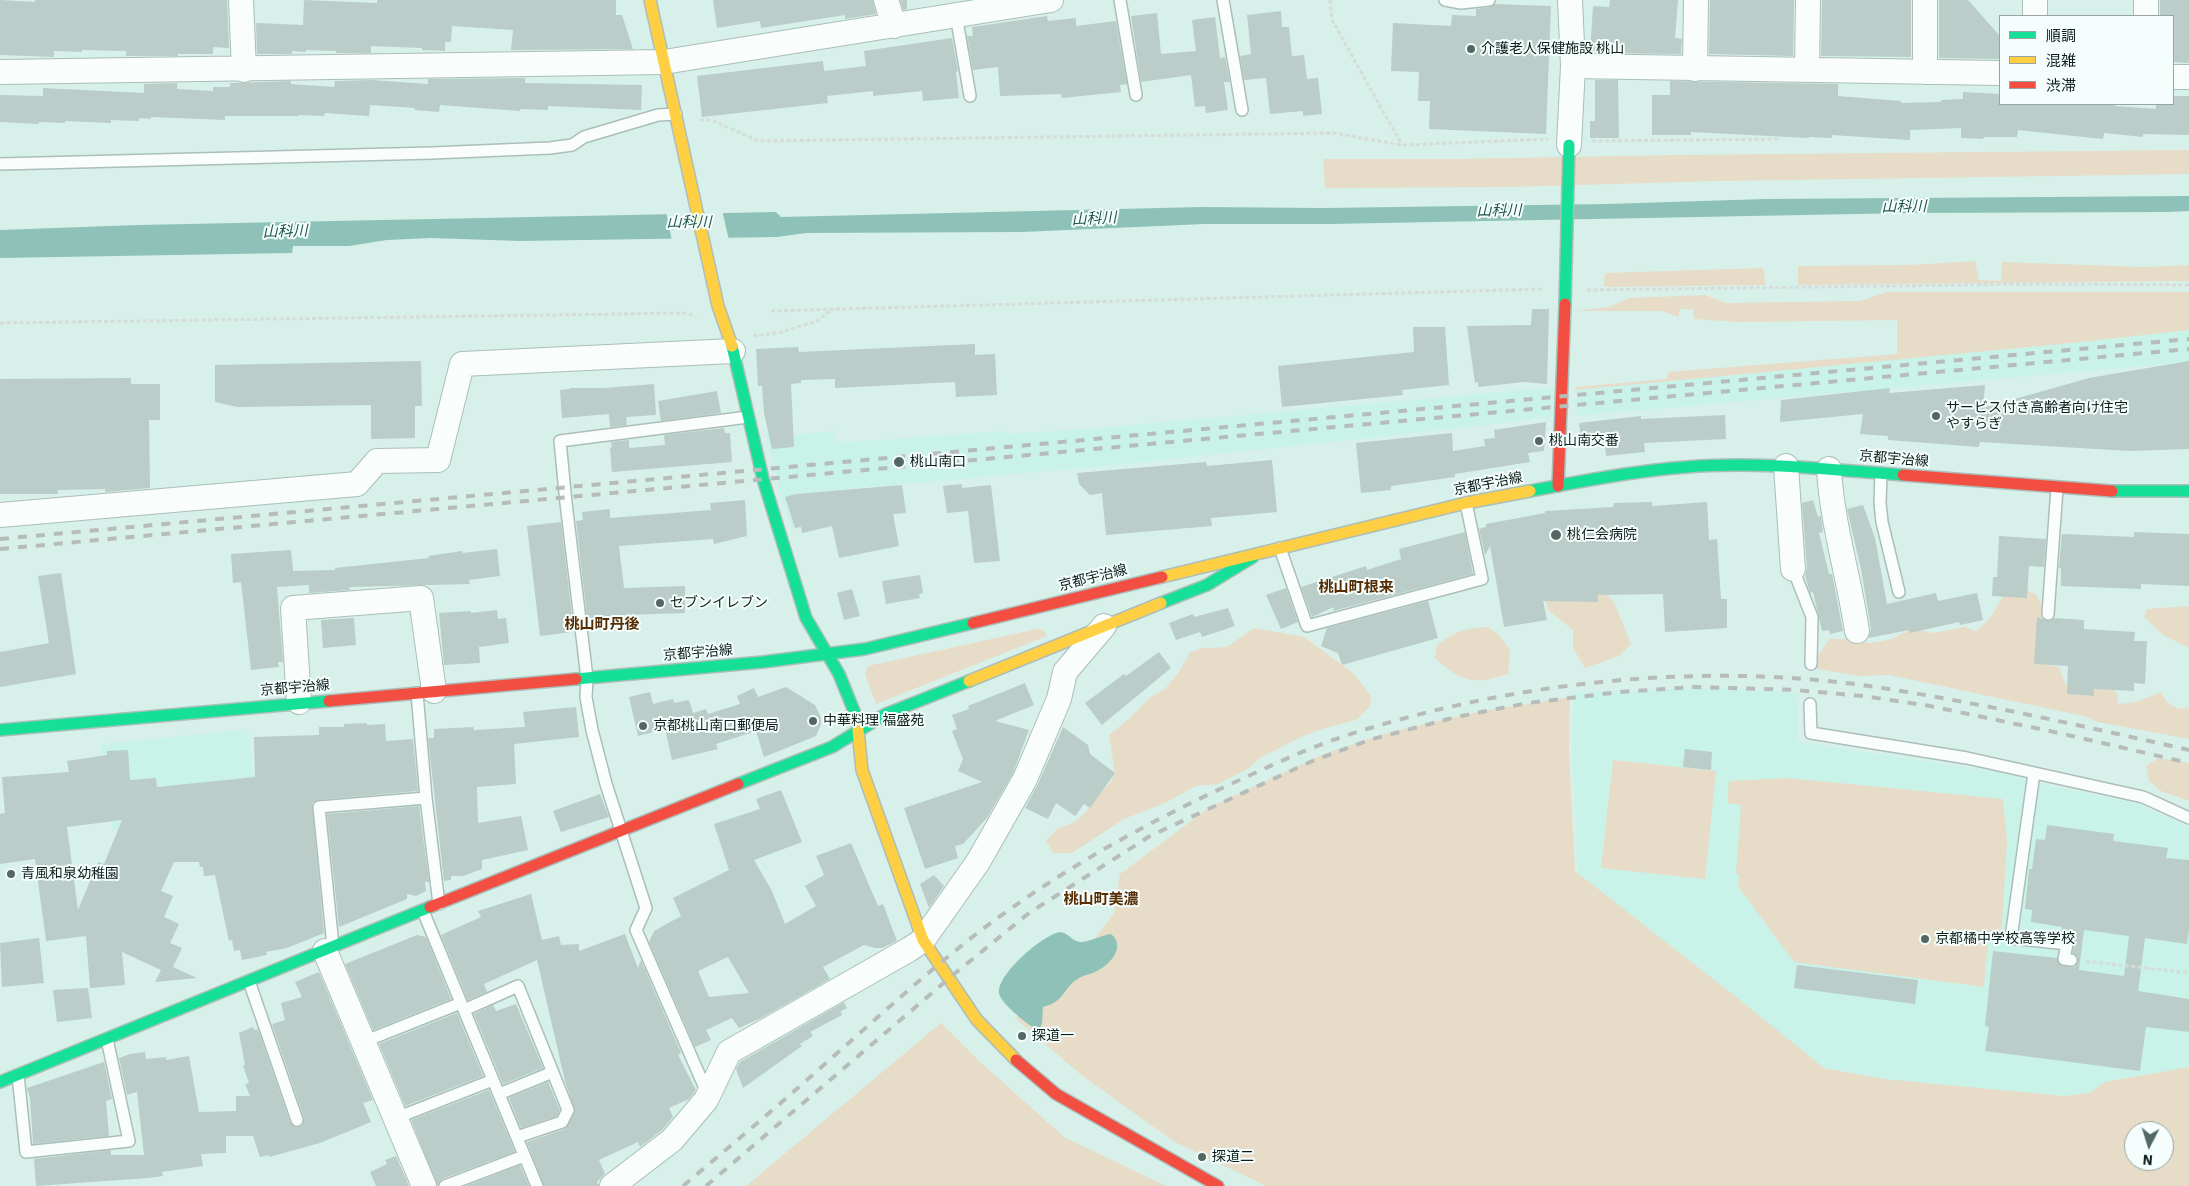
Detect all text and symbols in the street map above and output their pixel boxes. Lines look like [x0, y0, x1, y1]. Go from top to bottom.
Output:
legend [1999, 15, 2174, 105]
text: 順調 [2046, 26, 2076, 45]
place label: 介護老人保健施設 桃山 [1481, 41, 1624, 57]
marker: 介護老人保健施設 桃山 [1465, 43, 1477, 55]
text: 混雑 [2046, 51, 2076, 70]
text: 渋滞 [2046, 76, 2076, 95]
water label: 山科川 [1881, 198, 1927, 216]
water label: 山科川 [1476, 202, 1522, 220]
water label: 山科川 [1071, 209, 1117, 229]
water label: 山科川 [667, 214, 711, 232]
water label: 山科川 [262, 222, 308, 242]
place label: サービス付き高齢者向け住宅 やすらぎ [1946, 400, 2128, 432]
marker: サービス付き高齢者向け住宅 やすらぎ [1930, 410, 1942, 422]
place label: 桃山南交番 [1549, 433, 1619, 449]
marker: 桃山南交番 [1533, 435, 1545, 447]
street label: 京都宇治線 [1858, 448, 1930, 470]
place label: 桃山南口 [910, 454, 966, 470]
marker: 桃山南口 [892, 455, 906, 469]
street label: 京都宇治線 [1452, 469, 1524, 499]
place label: 桃仁会病院 [1567, 527, 1637, 543]
marker: 桃仁会病院 [1549, 528, 1563, 542]
street label: 京都宇治線 [1057, 561, 1129, 595]
district label: 桃山町根来 [1319, 579, 1393, 597]
place label: セブンイレブン [670, 595, 768, 611]
marker: セブンイレブン [654, 597, 666, 609]
district label: 桃山町丹後 [565, 616, 639, 634]
street label: 京都宇治線 [662, 642, 734, 664]
street label: 京都宇治線 [259, 677, 331, 699]
place label: 中華料理 福盛苑 [823, 713, 924, 729]
marker: 中華料理 福盛苑 [807, 715, 819, 727]
place label: 京都桃山南口郵便局 [653, 718, 779, 734]
marker: 京都桃山南口郵便局 [637, 720, 649, 732]
place label: 青風和泉幼稚園 [21, 866, 119, 882]
marker: 青風和泉幼稚園 [5, 868, 17, 880]
district label: 桃山町美濃 [1064, 891, 1138, 909]
place label: 京都橘中学校高等学校 [1935, 931, 2075, 947]
marker: 京都橘中学校高等学校 [1919, 933, 1931, 945]
place label: 探道一 [1032, 1028, 1074, 1044]
marker: 探道一 [1016, 1030, 1028, 1042]
north arrow [2124, 1121, 2174, 1171]
place label: 探道二 [1212, 1149, 1254, 1165]
marker: 探道二 [1196, 1151, 1208, 1163]
text: N [2142, 1151, 2154, 1169]

